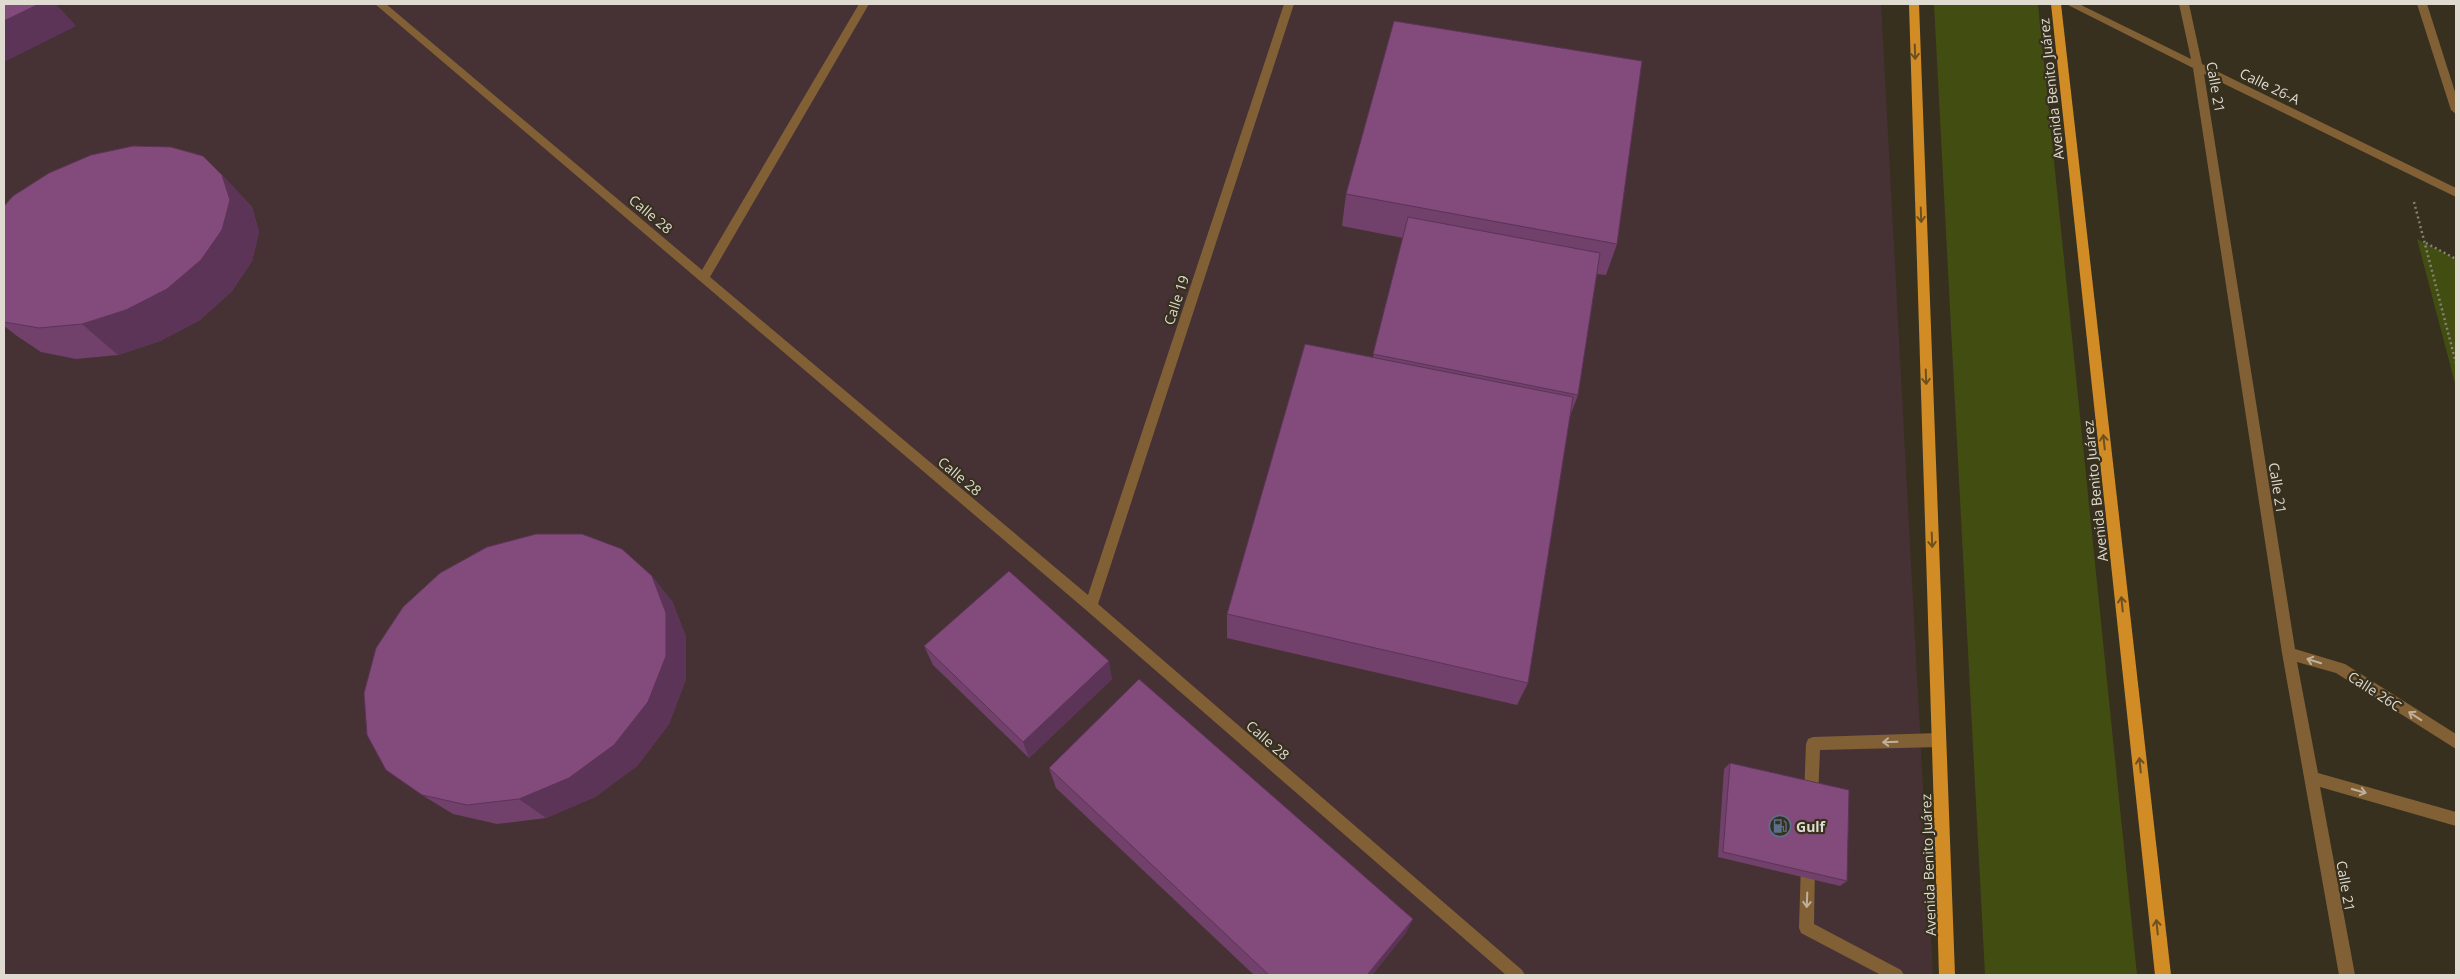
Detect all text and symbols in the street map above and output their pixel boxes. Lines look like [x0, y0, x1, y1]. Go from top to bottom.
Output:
street label: Avenida Benito Juárez [2034, 17, 2068, 161]
one-way arrow [1911, 44, 1920, 60]
street label: Calle 21 [2202, 60, 2230, 114]
street label: Calle 26-A [2237, 63, 2303, 109]
street label: Calle 28 [625, 190, 677, 238]
one-way arrow [1916, 206, 1926, 223]
street label: Calle 19 [1159, 273, 1193, 327]
one-way arrow [1922, 369, 1931, 385]
street label: Avenida Benito Juárez [2078, 419, 2112, 563]
one-way arrow [2099, 434, 2109, 450]
street label: Calle 28 [934, 452, 986, 500]
street label: Calle 21 [2265, 461, 2291, 515]
one-way arrow [1927, 531, 1937, 547]
one-way arrow [2117, 596, 2127, 612]
one-way arrow [2307, 655, 2323, 665]
street label: Calle 26C [2345, 667, 2405, 715]
one-way arrow [2409, 711, 2423, 721]
street label: Calle 28 [1242, 716, 1294, 764]
one-way arrow [1882, 737, 1898, 747]
one-way arrow [2135, 758, 2145, 774]
one-way arrow [2350, 787, 2366, 797]
street label: Avenida Benito Juárez [1916, 793, 1940, 936]
fuel station icon: Gulf [1768, 814, 1792, 838]
place label: Gulf [1796, 817, 1827, 836]
street label: Calle 21 [2332, 859, 2360, 913]
one-way arrow [1802, 891, 1812, 907]
one-way arrow [2152, 919, 2162, 935]

